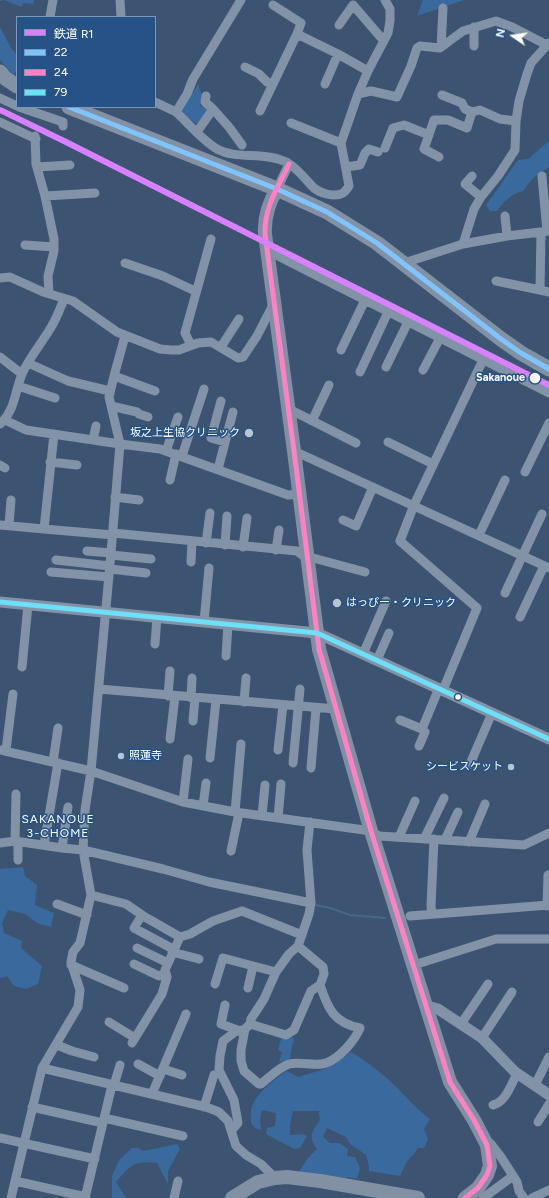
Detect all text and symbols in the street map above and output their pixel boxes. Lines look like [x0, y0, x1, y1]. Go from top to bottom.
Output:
legend [16, 16, 156, 108]
north arrow [493, 16, 533, 56]
text: 鉄道 R1 [54, 27, 93, 41]
text: N [494, 28, 508, 39]
text: 22 [54, 45, 67, 59]
text: 24 [54, 65, 68, 79]
text: 79 [54, 85, 67, 99]
place label: Sakanoue [476, 371, 525, 385]
marker: Sakanoue [528, 371, 542, 385]
place label: 坂之上生協クリニック [130, 426, 240, 440]
marker: 坂之上生協クリニック [243, 427, 255, 439]
place label: はっぴー・クリニック [346, 596, 456, 610]
marker: はっぴー・クリニック [331, 597, 343, 609]
unlabelled marker [453, 692, 463, 702]
place label: 照蓮寺 [129, 749, 162, 763]
marker: 照蓮寺 [116, 751, 126, 761]
place label: シービスケット [426, 760, 503, 774]
marker: シービスケット [506, 762, 516, 772]
district label: SAKANOUE 3-CHOME [21, 812, 95, 840]

